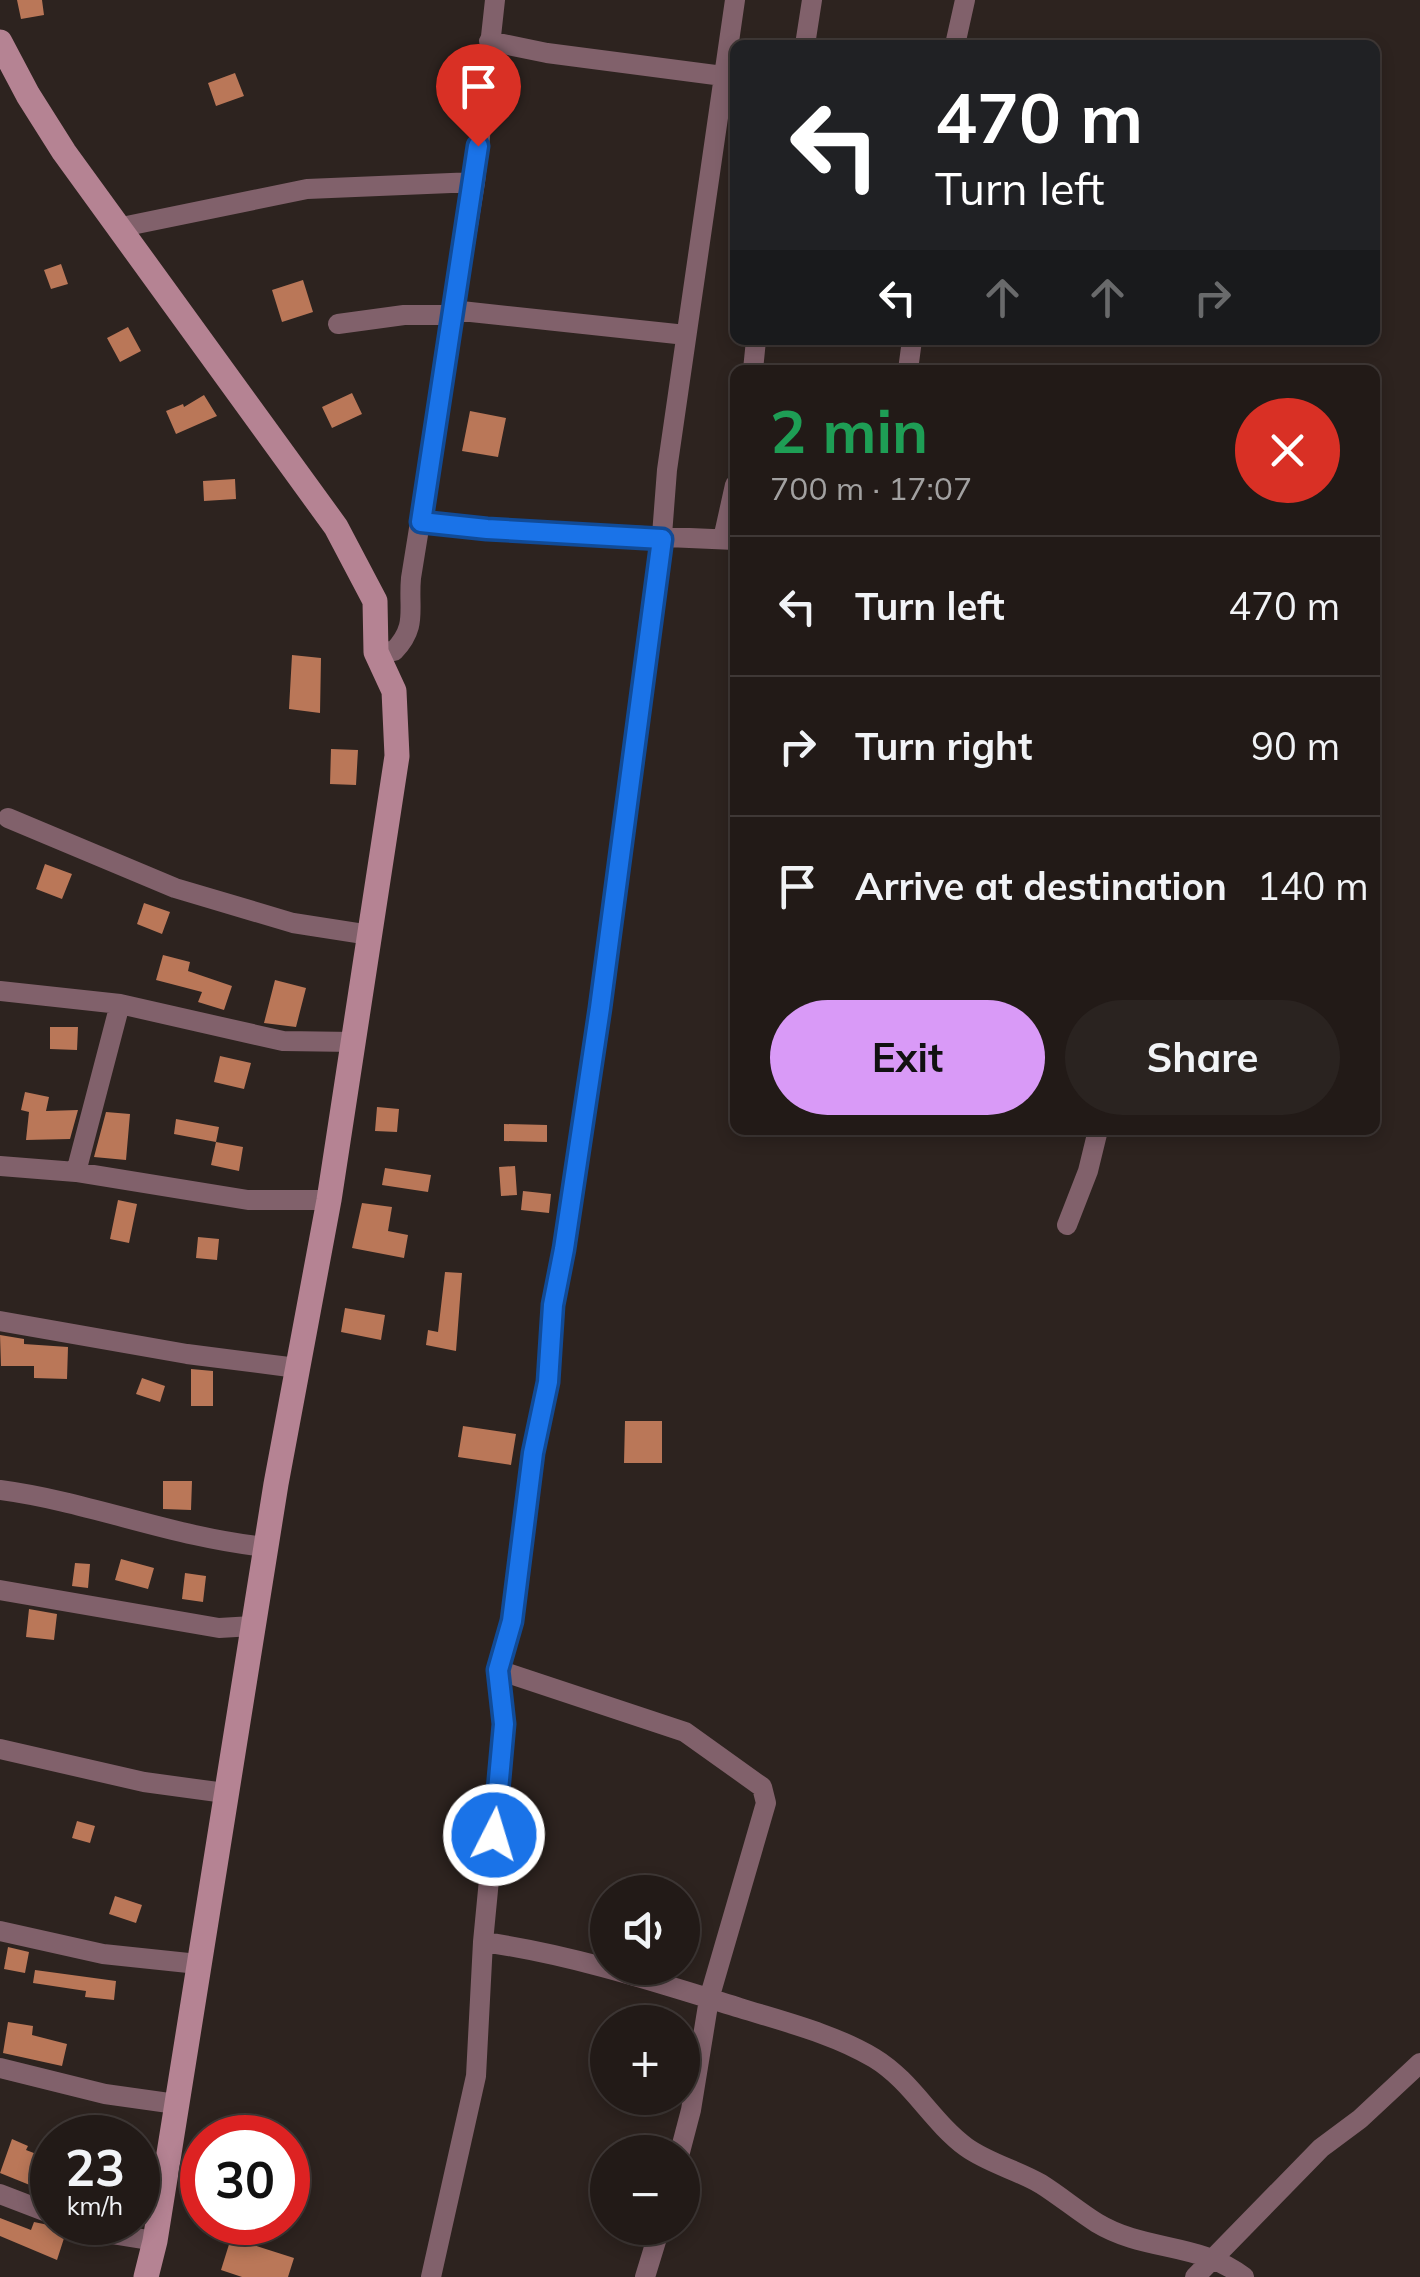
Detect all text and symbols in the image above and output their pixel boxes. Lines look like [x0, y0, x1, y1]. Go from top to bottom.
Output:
pin [436, 44, 521, 147]
icon: arrive [451, 59, 506, 114]
text: 470 m [935, 73, 1143, 161]
icon: left [770, 80, 900, 210]
text: Turn left [935, 160, 1104, 216]
icon: left [870, 270, 925, 325]
icon: ahead [975, 270, 1030, 325]
icon: ahead [1080, 270, 1135, 325]
icon: right [1185, 270, 1240, 325]
text: 2 min [770, 393, 928, 468]
button: close [1235, 398, 1340, 503]
text: 700 m · 17:07 [770, 468, 972, 508]
icon: left [770, 579, 825, 634]
text: Turn left [855, 582, 1005, 630]
text: 470 m [1228, 582, 1340, 630]
icon: right [770, 719, 825, 774]
text: Turn right [855, 722, 1032, 770]
text: 90 m [1251, 722, 1340, 770]
icon: arrive [770, 859, 825, 914]
text: Arrive at destination [855, 862, 1227, 910]
text: 140 m [1257, 862, 1369, 910]
button: Exit [770, 1000, 1045, 1115]
button: Share [1065, 1000, 1340, 1115]
position arrow [442, 1783, 546, 1887]
map controls [590, 1875, 700, 2245]
button: sound [590, 1875, 700, 1985]
button: + [590, 2005, 700, 2115]
speed limit sign: 30 [180, 2115, 310, 2245]
button: − [590, 2135, 700, 2245]
text: 23 [65, 2136, 125, 2199]
text: km/h [67, 2190, 123, 2221]

